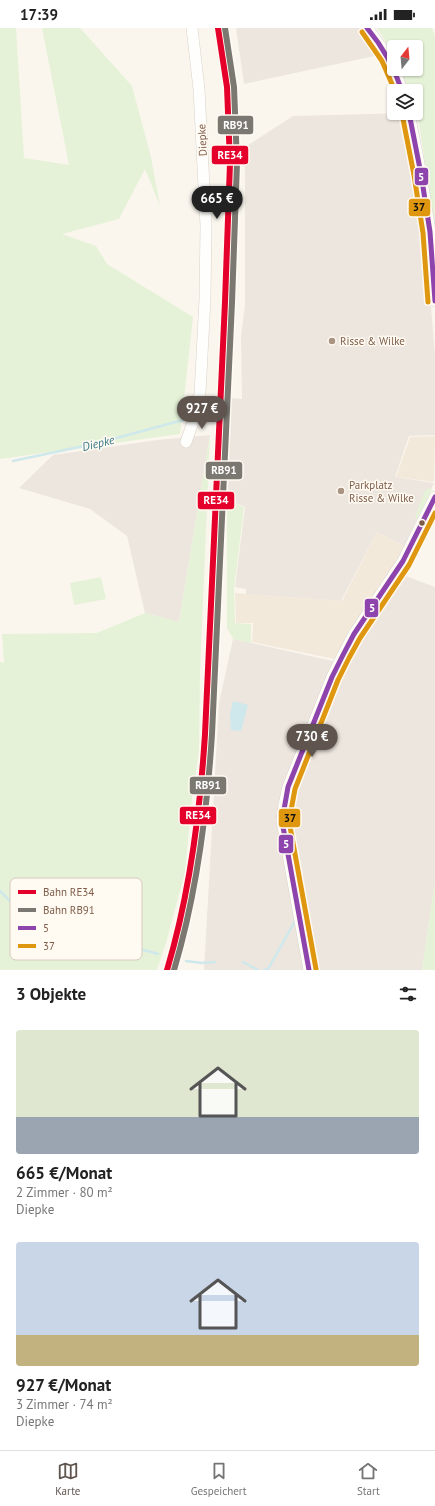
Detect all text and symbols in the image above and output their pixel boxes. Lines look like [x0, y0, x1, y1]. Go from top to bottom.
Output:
text: 17:39 [20, 5, 58, 24]
north arrow [387, 40, 423, 76]
map controls [387, 40, 423, 120]
button: layers [387, 84, 423, 120]
line badge: RB91 [217, 115, 254, 135]
text: RB91 [223, 118, 249, 132]
street label: Diepke [194, 123, 210, 157]
line badge: RE34 [211, 145, 249, 165]
text: RE34 [218, 148, 243, 162]
line badge: 5 [414, 167, 429, 186]
text: 5 [418, 170, 424, 184]
pin: 665 € [189, 186, 245, 220]
text: 665 € [201, 190, 233, 207]
line badge: 37 [408, 198, 431, 217]
text: 37 [413, 200, 425, 214]
place label: Risse & Wilke [340, 334, 405, 348]
marker: Risse & Wilke [327, 336, 337, 346]
pin: 927 € [174, 396, 230, 430]
text: 927 € [186, 400, 218, 417]
water label: Diepke [80, 432, 116, 454]
line badge: RB91 [205, 461, 243, 480]
text: RB91 [211, 463, 237, 477]
place label: Parkplatz Risse & Wilke [349, 478, 414, 505]
marker: Parkplatz Risse & Wilke [336, 486, 346, 496]
line badge: RE34 [197, 491, 235, 510]
text: RE34 [204, 493, 229, 507]
unlabelled marker [417, 518, 427, 528]
line badge: 5 [364, 598, 379, 618]
text: 5 [369, 601, 375, 615]
pin: 730 € [284, 724, 340, 758]
text: 730 € [296, 728, 328, 745]
line badge: RB91 [189, 776, 227, 795]
text: RB91 [195, 778, 221, 792]
line badge: RE34 [179, 806, 217, 825]
text: RE34 [186, 808, 211, 822]
line badge: 37 [278, 808, 301, 828]
text: 37 [284, 811, 296, 825]
line badge: 5 [278, 834, 294, 854]
text: 5 [283, 837, 289, 851]
legend [10, 878, 142, 960]
text: Bahn RE34 [43, 885, 94, 899]
text: Bahn RB91 [43, 903, 95, 917]
text: 5 [43, 921, 49, 935]
text: 37 [43, 939, 55, 953]
text: 3 Objekte [16, 983, 86, 1005]
icon: filters [397, 983, 419, 1005]
icon: home [182, 1056, 254, 1128]
text: 665 €/Monat [16, 1162, 112, 1184]
text: 2 Zimmer · 80 m² [16, 1184, 113, 1201]
text: Diepke [16, 1201, 54, 1218]
icon: home [182, 1268, 254, 1340]
text: 927 €/Monat [16, 1374, 111, 1396]
text: 3 Zimmer · 74 m² [16, 1396, 113, 1413]
text: Diepke [16, 1413, 54, 1430]
tab: Karte [55, 1460, 80, 1498]
tab: Gespeichert [191, 1460, 247, 1498]
tab: Start [357, 1460, 380, 1498]

